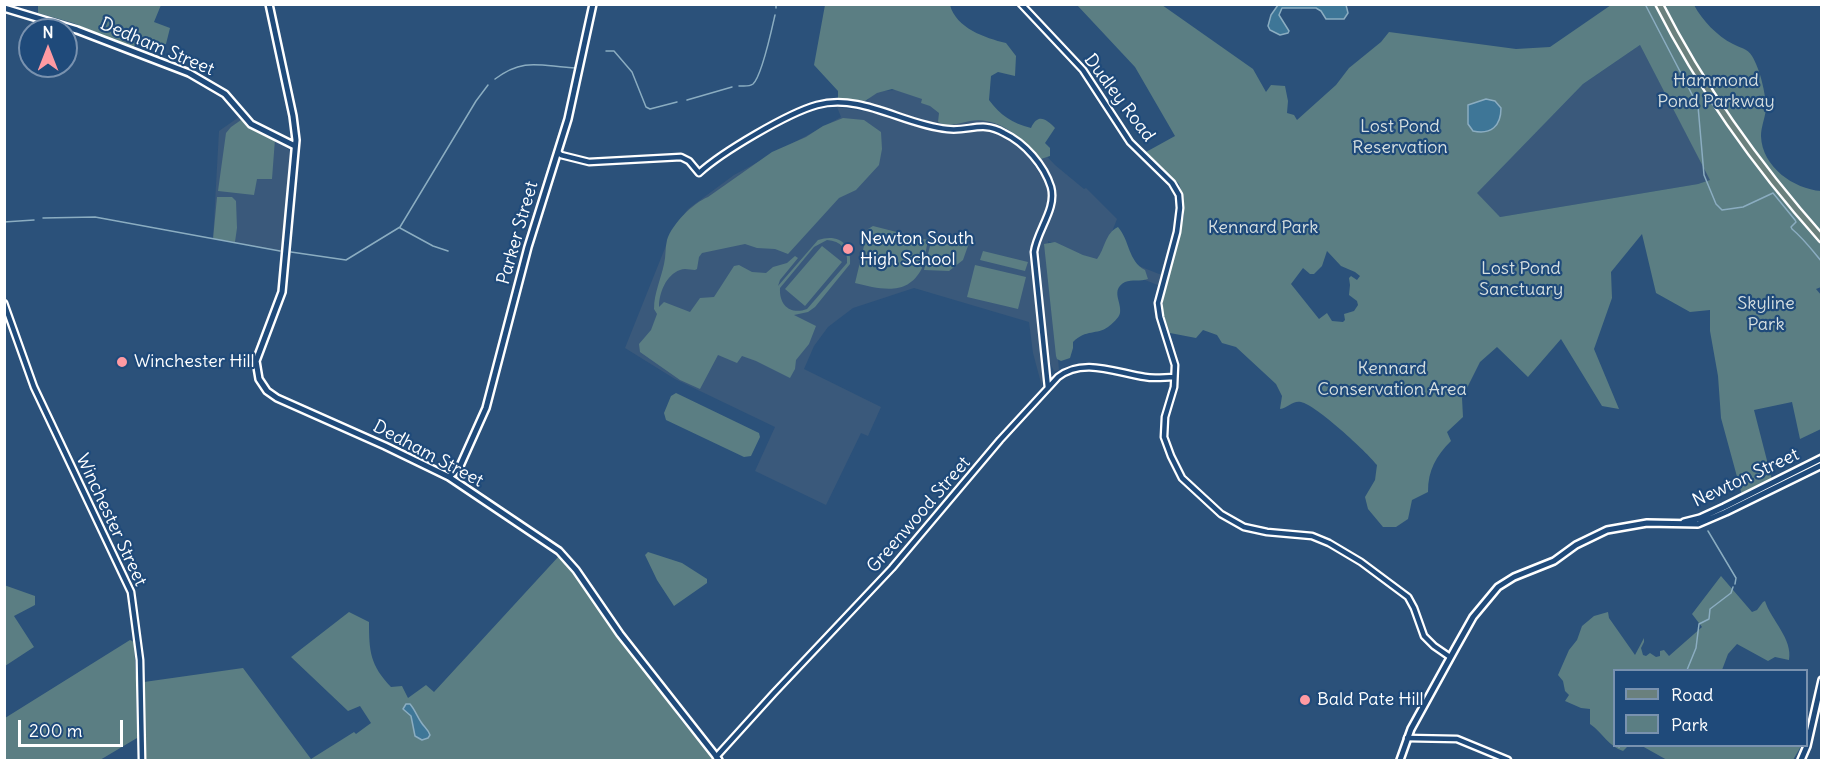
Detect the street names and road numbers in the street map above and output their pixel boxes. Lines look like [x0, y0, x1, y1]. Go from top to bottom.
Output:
street label: Dedham Street [97, 13, 217, 81]
street label: Dudley Road [1079, 50, 1159, 146]
street label: Parker Street [493, 179, 543, 287]
street label: Dedham Street [369, 416, 487, 492]
street label: Newton Street [1689, 444, 1803, 512]
street label: Winchester Street [71, 450, 151, 590]
street label: Greenwood Street [863, 453, 975, 577]

